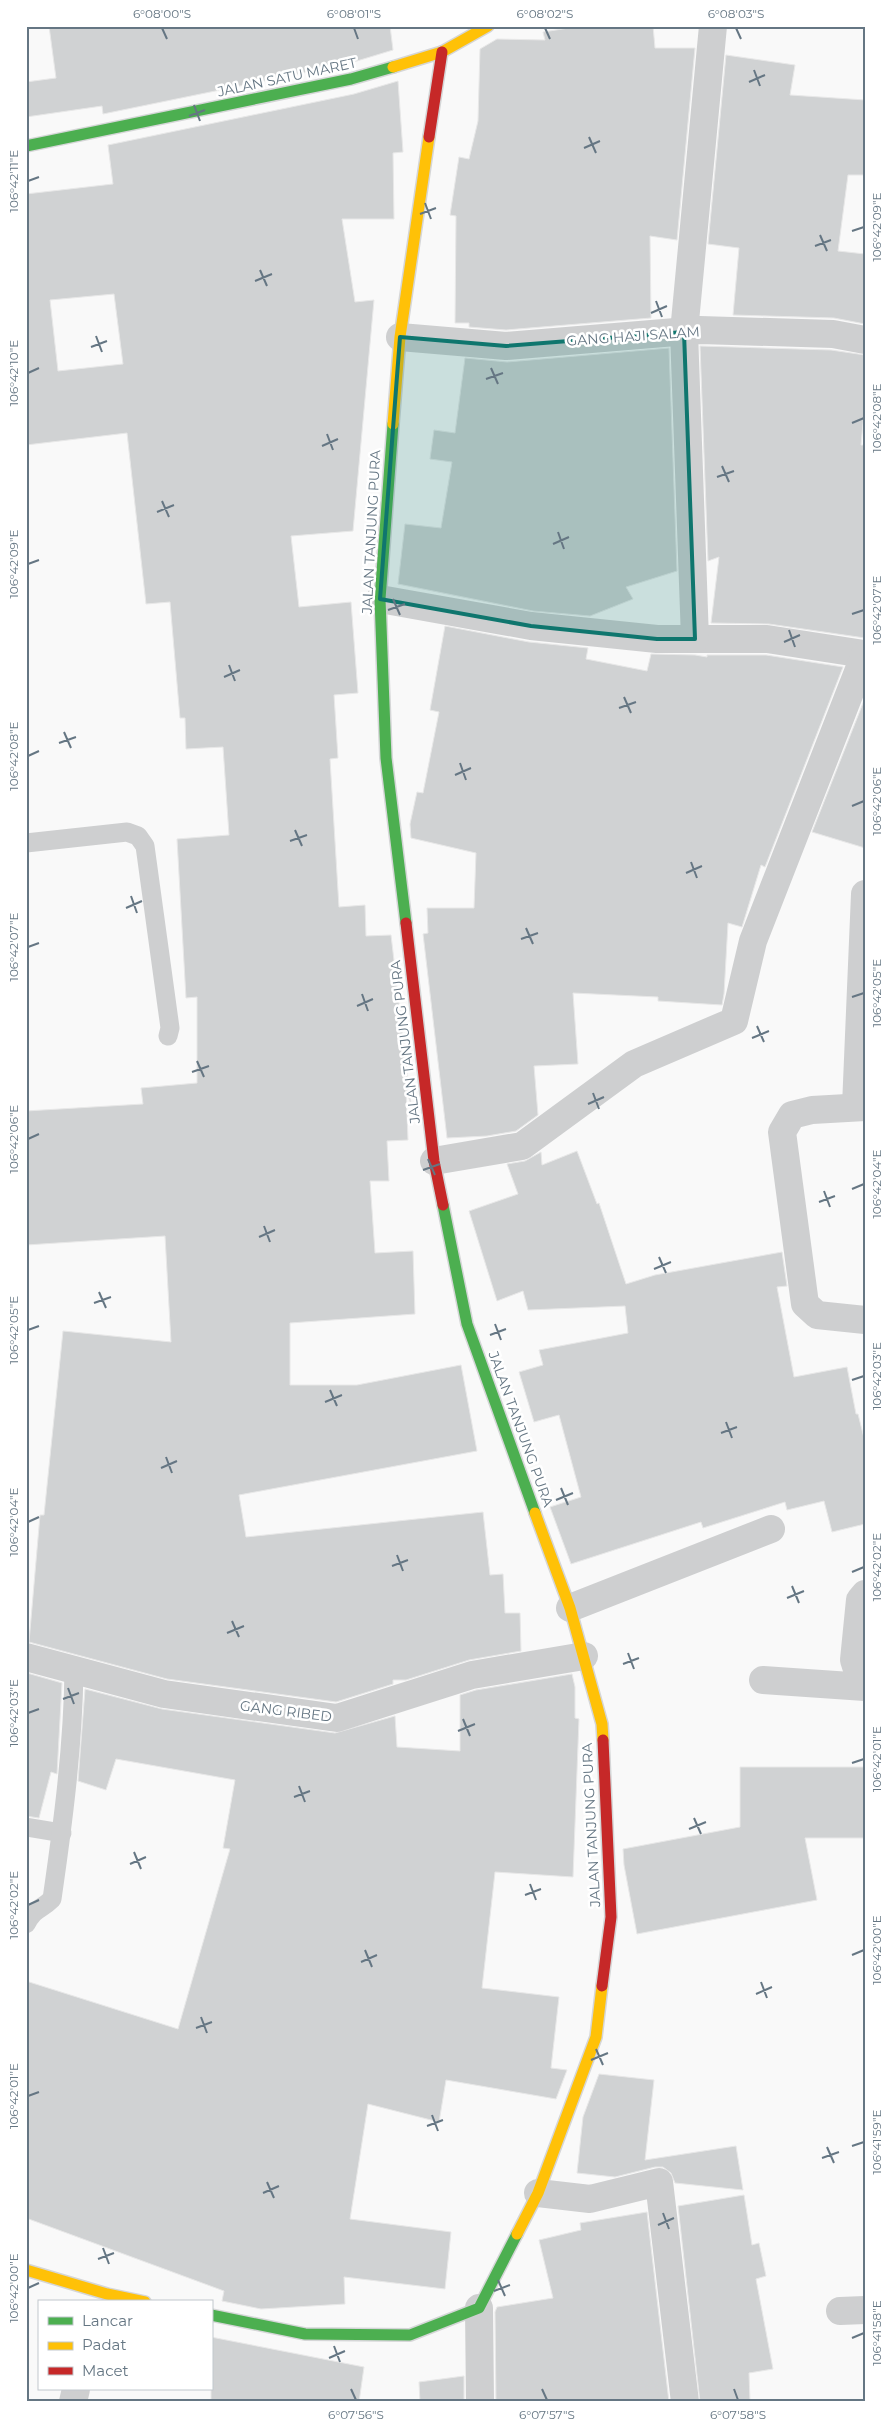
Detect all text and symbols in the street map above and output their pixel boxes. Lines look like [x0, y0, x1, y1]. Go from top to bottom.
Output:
text: 6°08'00"S [133, 6, 191, 21]
text: 6°08'01"S [327, 6, 381, 21]
text: 6°08'02"S [517, 6, 573, 21]
text: 6°08'03"S [708, 6, 764, 21]
street label: JALAN SATU MARET [215, 53, 358, 101]
text: 106°42'11"E [6, 150, 21, 212]
text: 106°42'09"E [869, 193, 884, 261]
street label: GANG HAJI SALAM [566, 322, 700, 350]
text: 106°42'10"E [6, 340, 21, 406]
text: 106°42'08"E [869, 383, 884, 453]
street label: JALAN TANJUNG PURA [358, 449, 384, 616]
text: 106°42'09"E [6, 530, 21, 598]
text: 106°42'07"E [869, 576, 884, 644]
text: 106°42'08"E [6, 721, 21, 791]
text: 106°42'06"E [869, 767, 884, 835]
text: 106°42'07"E [6, 913, 21, 981]
street label: JALAN TANJUNG PURA [386, 958, 424, 1126]
text: 106°42'05"E [869, 959, 884, 1027]
text: 106°42'06"E [6, 1105, 21, 1173]
text: 106°42'04"E [869, 1149, 884, 1219]
text: 106°42'05"E [6, 1296, 21, 1364]
text: 106°42'03"E [869, 1342, 884, 1410]
street label: JALAN TANJUNG PURA [484, 1348, 558, 1510]
text: 106°42'04"E [6, 1487, 21, 1557]
text: 106°42'02"E [869, 1533, 884, 1601]
text: 106°42'03"E [6, 1679, 21, 1747]
street label: GANG RIBED [239, 1696, 333, 1726]
text: 106°42'01"E [869, 1726, 884, 1792]
street label: JALAN TANJUNG PURA [578, 1742, 604, 1909]
text: 106°42'02"E [6, 1871, 21, 1939]
text: 106°42'00"E [869, 1915, 884, 1985]
text: 106°42'01"E [6, 2063, 21, 2129]
text: 106°41'59"E [869, 2109, 884, 2175]
text: 106°42'00"E [6, 2253, 21, 2323]
legend [38, 2300, 212, 2390]
text: 106°41'58"E [869, 2300, 884, 2366]
text: Lancar [82, 2311, 133, 2330]
text: Padat [82, 2335, 127, 2354]
text: Macet [82, 2361, 129, 2380]
text: 6°07'56"S [328, 2407, 384, 2422]
text: 6°07'57"S [519, 2407, 575, 2422]
text: 6°07'58"S [710, 2407, 766, 2422]

